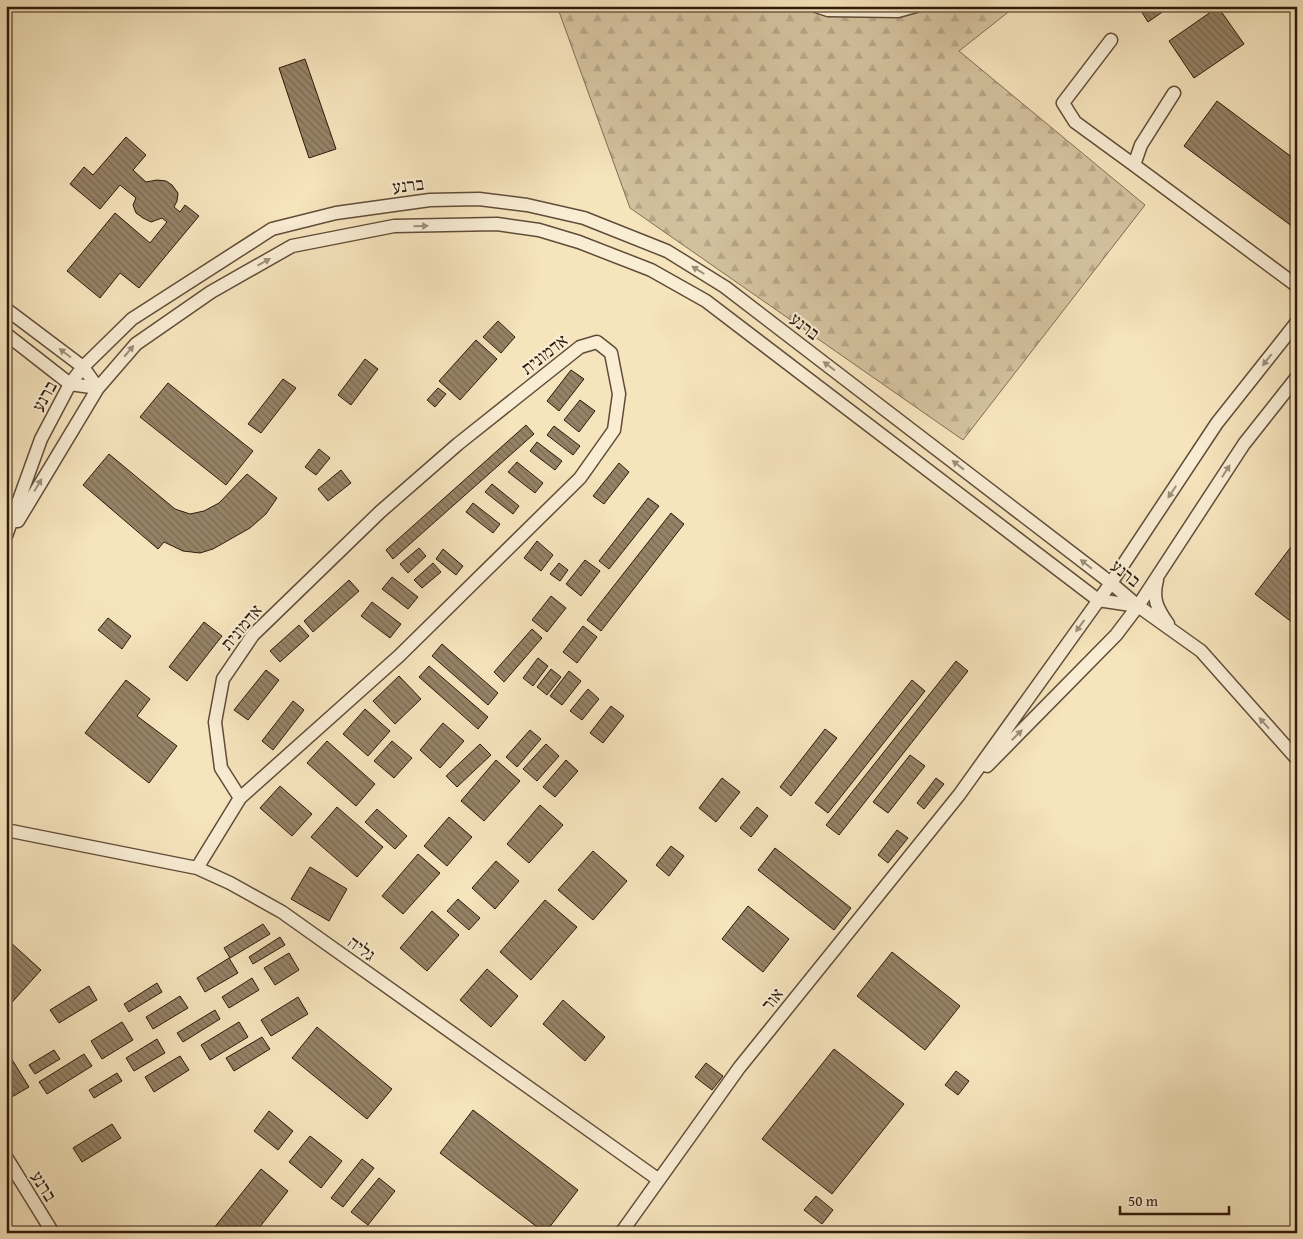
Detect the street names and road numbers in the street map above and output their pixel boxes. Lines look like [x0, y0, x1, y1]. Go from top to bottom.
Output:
street label: ברנע [391, 170, 426, 200]
street label: ברנע [784, 306, 826, 347]
street label: אדמונית [515, 327, 573, 381]
street label: ברנע [24, 375, 64, 416]
street label: ברנע [1105, 552, 1147, 594]
street label: אדמונית [214, 598, 268, 656]
street label: גליה [342, 928, 382, 968]
street label: אור [754, 982, 790, 1016]
street label: ברנע [24, 1165, 64, 1207]

